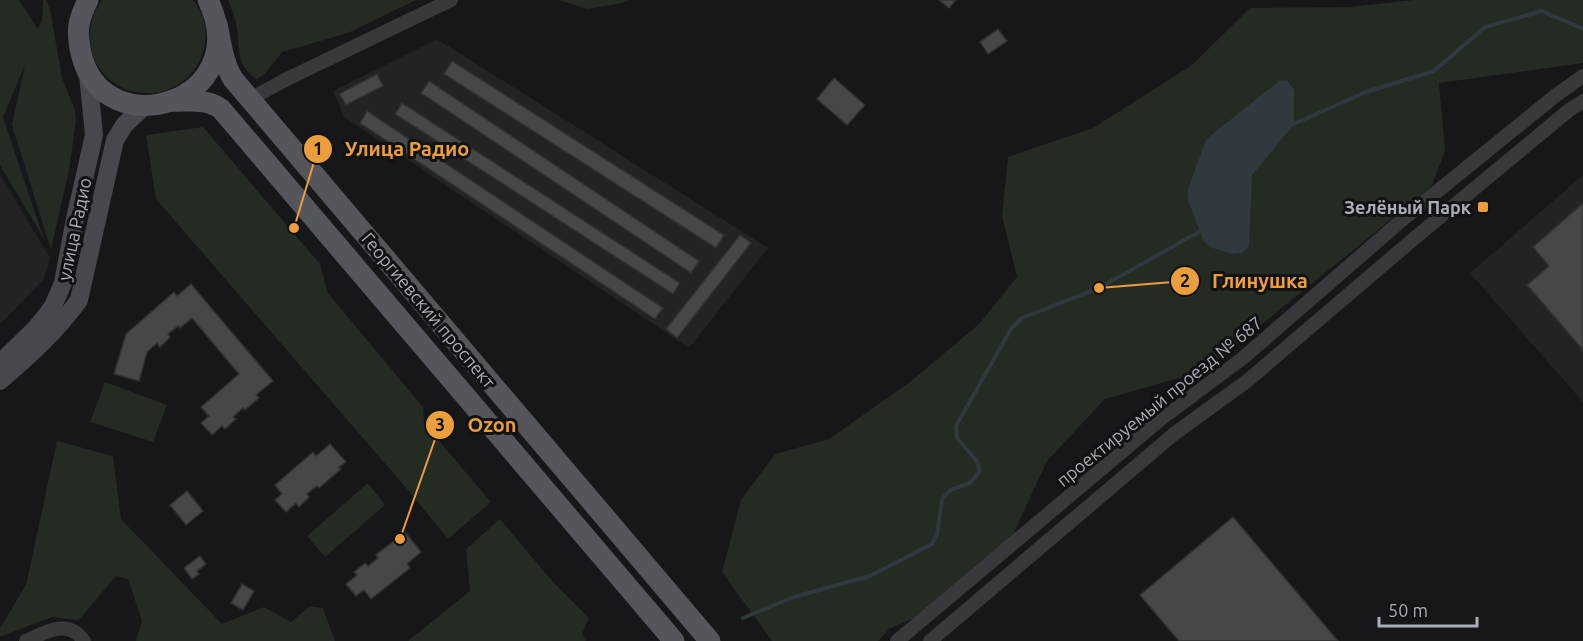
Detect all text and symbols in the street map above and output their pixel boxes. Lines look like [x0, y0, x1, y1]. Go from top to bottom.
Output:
callout: Улица Радио [303, 130, 482, 168]
text: Улица Радио [345, 137, 469, 160]
text: 1 [313, 138, 323, 158]
street label: улица Радио [53, 176, 95, 282]
place label: Зелёный Парк [1344, 197, 1472, 217]
marker: Зелёный Парк [1476, 200, 1490, 214]
street label: Георгиевский проспект [358, 228, 500, 392]
callout: Глинушка [1170, 262, 1320, 300]
text: Глинушка [1212, 269, 1308, 292]
text: 2 [1180, 270, 1190, 290]
street label: проектируемый проезд № 687 [1052, 312, 1266, 490]
callout: Ozon [425, 406, 528, 444]
text: Ozon [467, 413, 517, 436]
text: 3 [435, 414, 445, 434]
scale bar [1379, 590, 1476, 628]
text: 50 m [1388, 600, 1428, 620]

